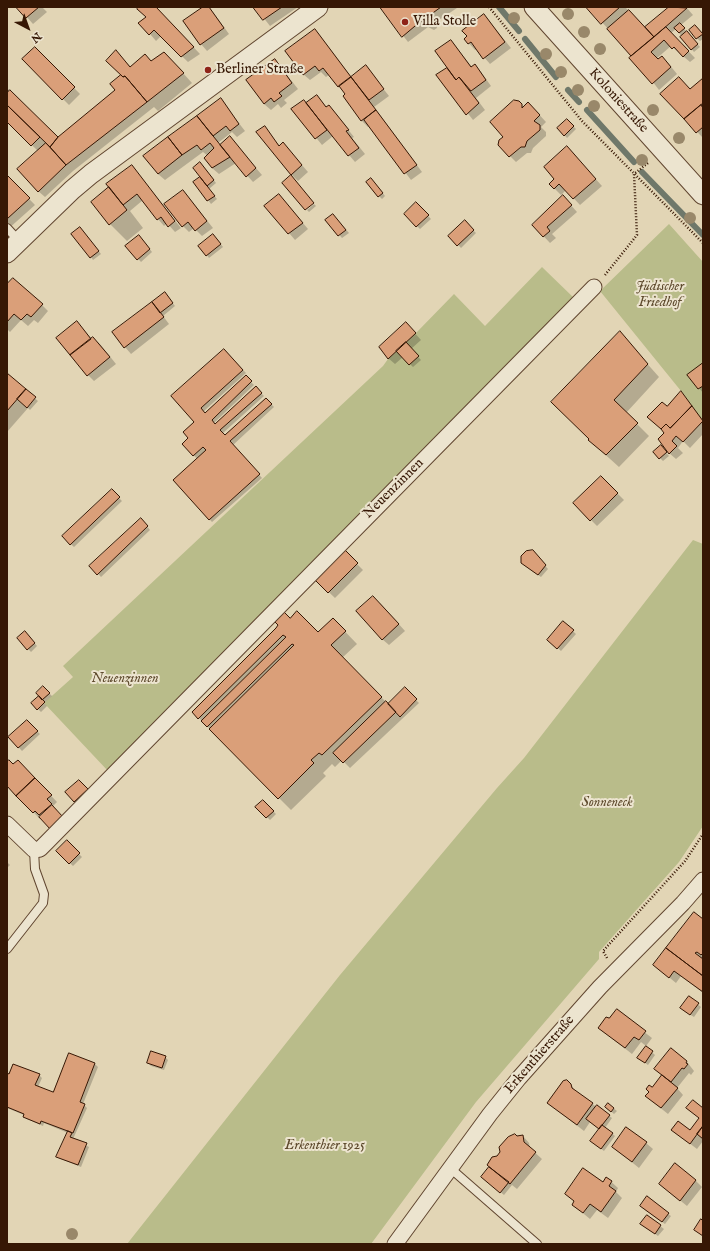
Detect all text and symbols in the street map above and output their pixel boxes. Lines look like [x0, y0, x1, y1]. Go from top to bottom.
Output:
north arrow [8, 8, 48, 48]
place label: Villa Stolle [413, 14, 476, 30]
marker: Villa Stolle [400, 17, 410, 27]
text: N [28, 29, 44, 45]
place label: Berliner Straße [216, 62, 303, 78]
marker: Berliner Straße [203, 65, 213, 75]
street label: Koloniestraße [585, 65, 651, 137]
park label: Jüdischer Friedhof [636, 279, 684, 312]
street label: Neuenzinnen [360, 455, 428, 523]
park label: Neuenzinnen [91, 671, 159, 687]
park label: Sonneneck [581, 795, 633, 811]
street label: Erkenthierstraße [501, 1012, 579, 1098]
park label: Erkenthier 1925 [285, 1138, 365, 1154]

